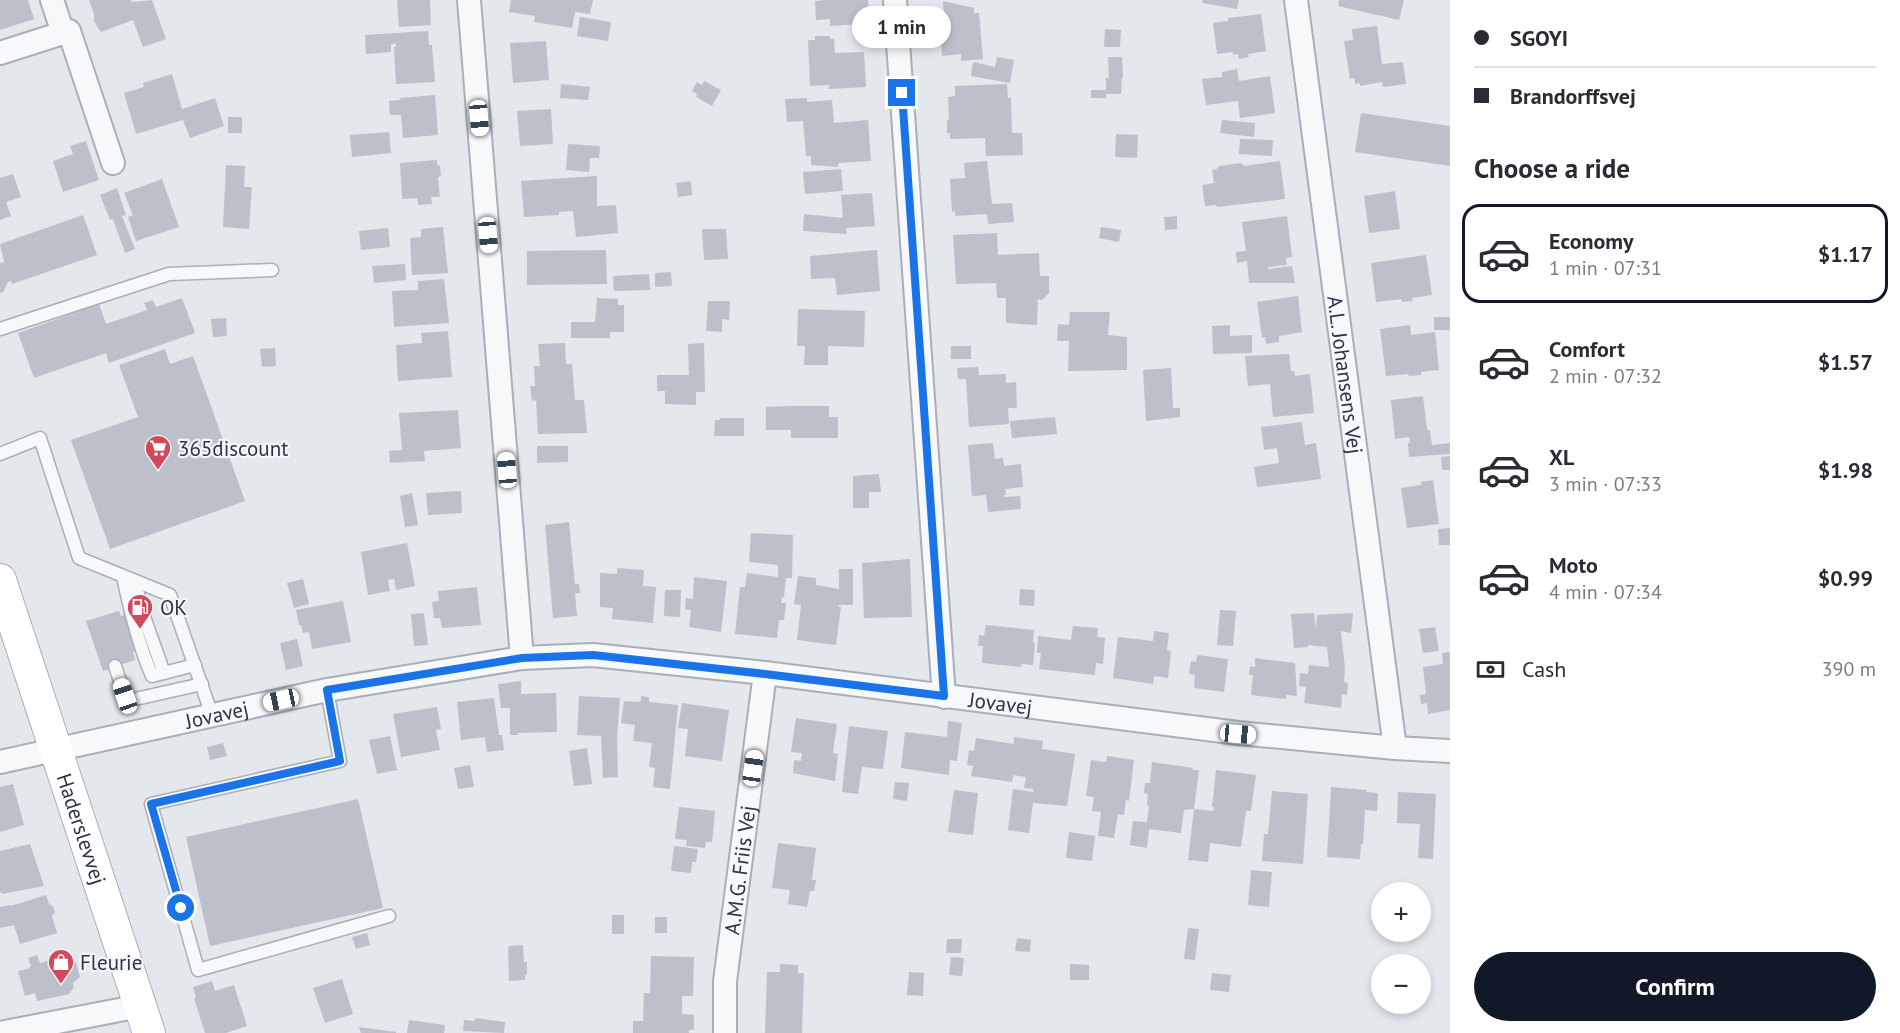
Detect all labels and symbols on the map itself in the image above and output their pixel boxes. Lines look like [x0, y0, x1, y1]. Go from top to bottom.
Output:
callout: 1 min [852, 6, 952, 48]
route end [888, 79, 915, 106]
car [468, 99, 490, 137]
car [477, 216, 499, 254]
street label: A.L. Johansens Vej [1322, 294, 1369, 455]
supermarket icon: 365discount [143, 433, 173, 471]
place label: 365discount [178, 435, 288, 462]
car [496, 451, 518, 489]
fuel station icon: OK [125, 592, 155, 630]
place label: OK [160, 594, 187, 621]
car [111, 676, 139, 716]
street label: Jovavej [966, 685, 1034, 720]
car [262, 687, 300, 713]
street label: Jovavej [182, 694, 251, 735]
car [1219, 723, 1257, 745]
car [742, 749, 764, 787]
street label: Haderslevvej [51, 770, 113, 888]
street label: A.M.G. Friis Vej [718, 804, 761, 936]
route start [167, 894, 194, 921]
shop icon: Fleurie [46, 947, 76, 985]
place label: Fleurie [80, 949, 142, 976]

